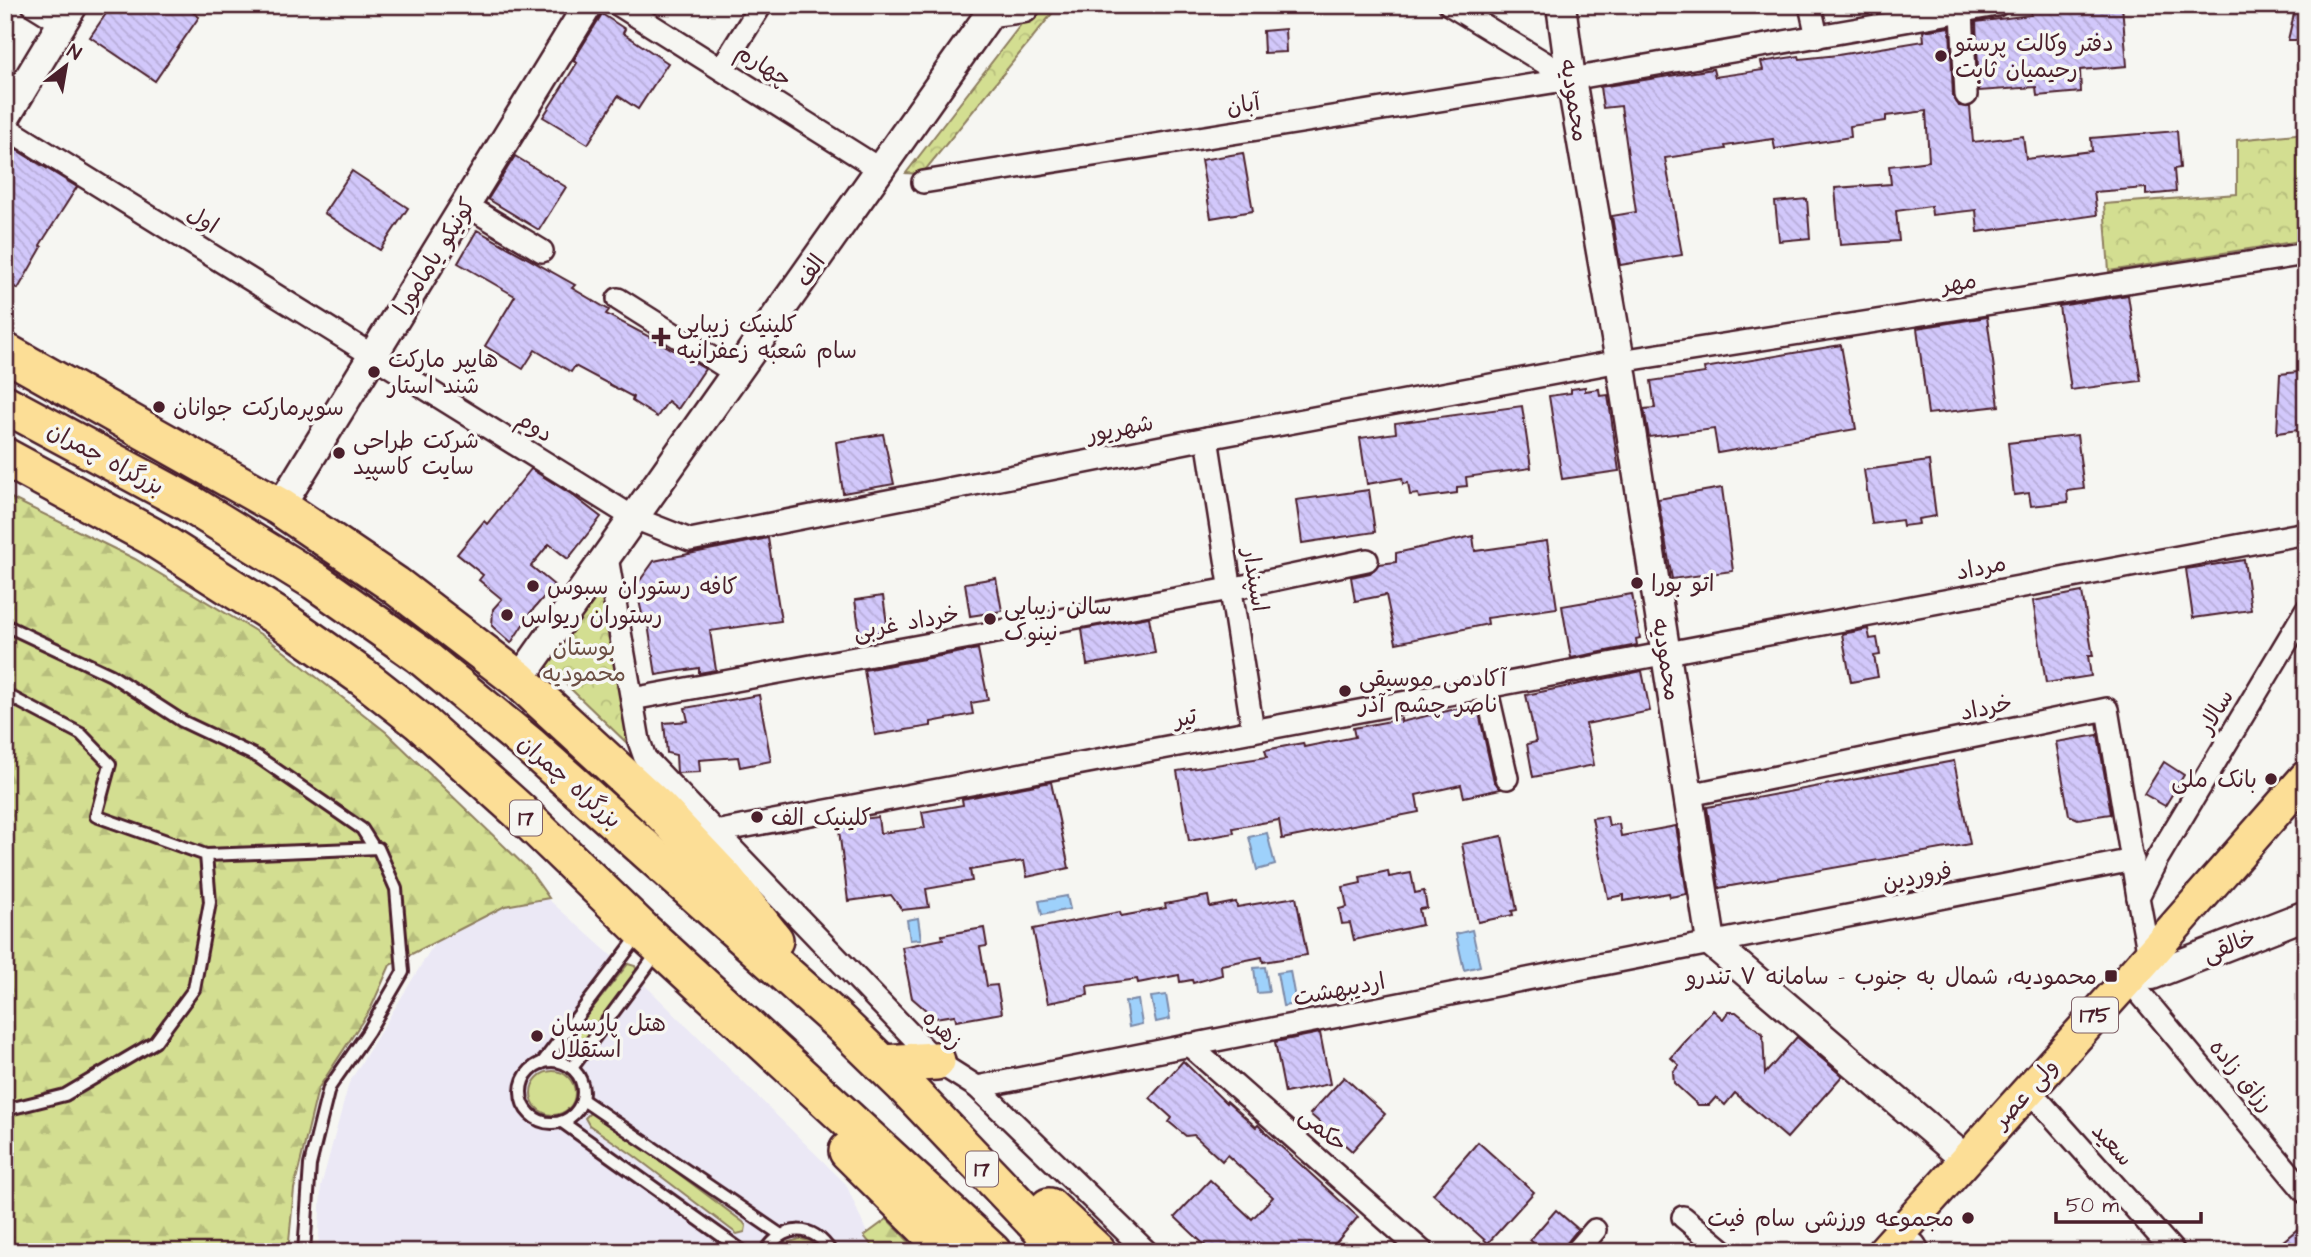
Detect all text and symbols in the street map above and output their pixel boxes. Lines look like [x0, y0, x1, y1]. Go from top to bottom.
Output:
place label: دفتر وکالت پرستو رحیمیان ثابت [1954, 28, 2114, 86]
north arrow [32, 32, 102, 102]
street label: چهارم [729, 36, 798, 96]
text: N [62, 38, 86, 67]
marker: دفتر وکالت پرستو رحیمیان ثابت [1933, 48, 1949, 64]
street label: محمودیه [1552, 56, 1596, 144]
street label: آبان [1224, 86, 1263, 123]
street label: کونیکو یامامورا [386, 192, 484, 321]
street label: اول [181, 198, 224, 242]
street label: الف [788, 248, 833, 293]
street label: مهر [1937, 264, 1979, 302]
place label: کلینیک زیبایی سام شعبه زعفرانیه [677, 309, 857, 368]
marker: کلینیک زیبایی سام شعبه زعفرانیه [651, 327, 671, 347]
place label: هایپر مارکت شند استار [386, 344, 499, 402]
marker: هایپر مارکت شند استار [366, 364, 382, 380]
place label: سوپرمارکت جوانان [173, 392, 344, 424]
marker: سوپرمارکت جوانان [151, 399, 167, 415]
street label: دوم [510, 403, 559, 451]
street label: شهریور [1082, 407, 1156, 451]
street label: بزرگراه چمران [41, 415, 170, 503]
place label: شرکت طراحی سایت کاسپید [353, 425, 479, 483]
marker: شرکت طراحی سایت کاسپید [331, 445, 347, 461]
street label: اسپندار [1234, 544, 1276, 614]
street label: مرداد [1953, 547, 2009, 589]
place label: اتو بورا [1651, 568, 1715, 600]
place label: کافه رستوران سبوس [547, 571, 738, 603]
marker: اتو بورا [1629, 575, 1645, 591]
marker: کافه رستوران سبوس [525, 578, 541, 594]
place label: سالن زیبایی نینوک [1004, 591, 1112, 649]
street label: خرداد غربی [851, 598, 962, 648]
place label: رستوران ریواس [521, 600, 662, 632]
marker: رستوران ریواس [499, 607, 515, 623]
marker: سالن زیبایی نینوک [982, 611, 998, 627]
street label: محمودیه [1644, 615, 1688, 703]
park label: بوستان محمودیه [542, 632, 626, 690]
place label: آکادمی موسیقی ناصر چشم آذر [1357, 663, 1508, 722]
marker: آکادمی موسیقی ناصر چشم آذر [1337, 683, 1353, 699]
street label: سالار [2189, 683, 2242, 741]
street label: خرداد [1957, 687, 2015, 729]
street label: تیر [1169, 700, 1200, 736]
street label: بزرگراه چمران [511, 728, 628, 836]
place label: بانک ملی [2171, 764, 2257, 796]
marker: بانک ملی [2263, 771, 2279, 787]
road number: 17 [510, 800, 542, 836]
place label: کلینیک الف [771, 802, 872, 834]
marker: کلینیک الف [749, 809, 765, 825]
street label: فروردین [1880, 855, 1955, 899]
street label: خالقی [2198, 921, 2260, 971]
place label: محمودیه، شمال به جنوب - سامانه ۷ تندرو [1685, 961, 2097, 993]
street label: اردیبهشت [1290, 965, 1388, 1015]
marker: محمودیه، شمال به جنوب - سامانه ۷ تندرو [2103, 968, 2119, 984]
road number: 175 [2072, 998, 2118, 1032]
street label: زهره [915, 1003, 970, 1057]
place label: هتل پارسیان استقلال [551, 1008, 666, 1066]
marker: هتل پارسیان استقلال [529, 1028, 545, 1044]
street label: رزاق زاده [2201, 1032, 2281, 1119]
street label: ولی عصر [1984, 1052, 2066, 1137]
street label: حکمی [1292, 1100, 1354, 1160]
street label: سعید [2084, 1116, 2140, 1173]
road number: 17 [966, 1152, 998, 1186]
scale bar [2056, 1180, 2201, 1224]
text: 50 m [2066, 1191, 2120, 1220]
place label: مجموعه ورزشی سام فیت [1707, 1203, 1954, 1236]
marker: مجموعه ورزشی سام فیت [1960, 1210, 1976, 1226]

